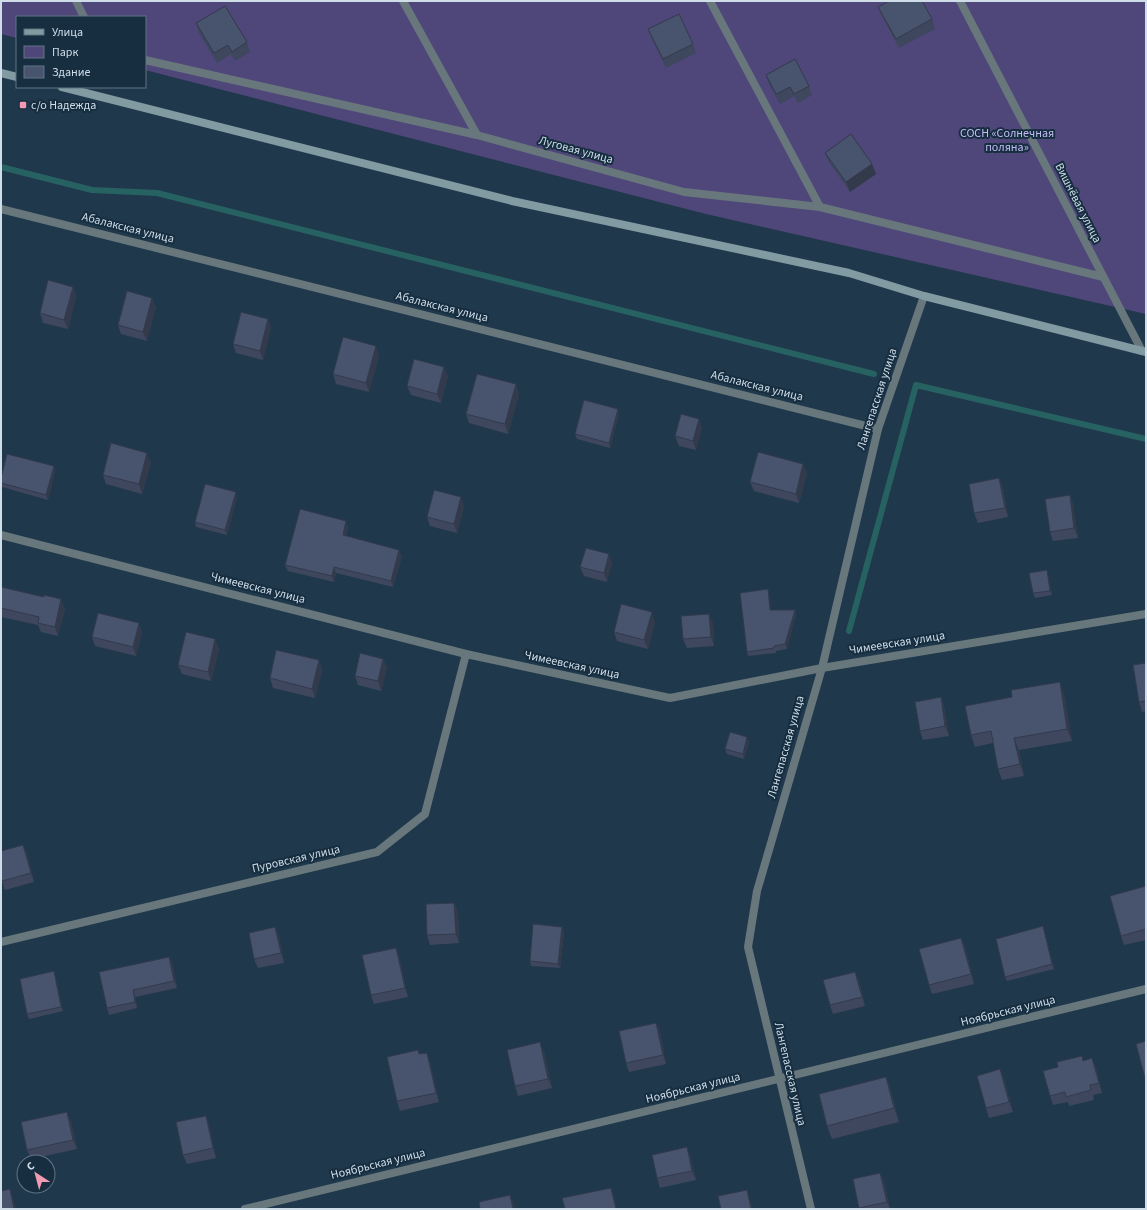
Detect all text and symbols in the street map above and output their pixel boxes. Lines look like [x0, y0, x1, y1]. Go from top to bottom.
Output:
legend [16, 16, 146, 88]
text: Улица [52, 24, 83, 41]
text: Парк [52, 44, 78, 61]
text: Здание [52, 64, 91, 81]
place label: с/о Надежда [31, 97, 96, 114]
marker: с/о Надежда [18, 100, 28, 110]
park label: СОСН «Солнечная поляна» [960, 125, 1054, 156]
street label: Луговая улица [537, 132, 615, 168]
street label: Вишнёвая улица [1051, 160, 1105, 246]
street label: Абалакская улица [80, 208, 176, 248]
street label: Абалакская улица [394, 287, 490, 327]
street label: Лангепасская улица [853, 346, 901, 452]
street label: Абалакская улица [709, 366, 805, 406]
street label: Чимеевская улица [209, 568, 307, 608]
street label: Чимеевская улица [848, 627, 946, 659]
street label: Чимеевская улица [523, 647, 621, 683]
street label: Лангепасская улица [763, 694, 809, 800]
street label: Пуровская улица [250, 841, 342, 877]
street label: Ноябрьская улица [959, 991, 1057, 1031]
street label: Лангепасская улица [770, 1020, 810, 1128]
street label: Ноябрьская улица [644, 1068, 742, 1108]
street label: Ноябрьская улица [329, 1144, 427, 1184]
north arrow [16, 1154, 56, 1194]
text: С [23, 1158, 38, 1174]

